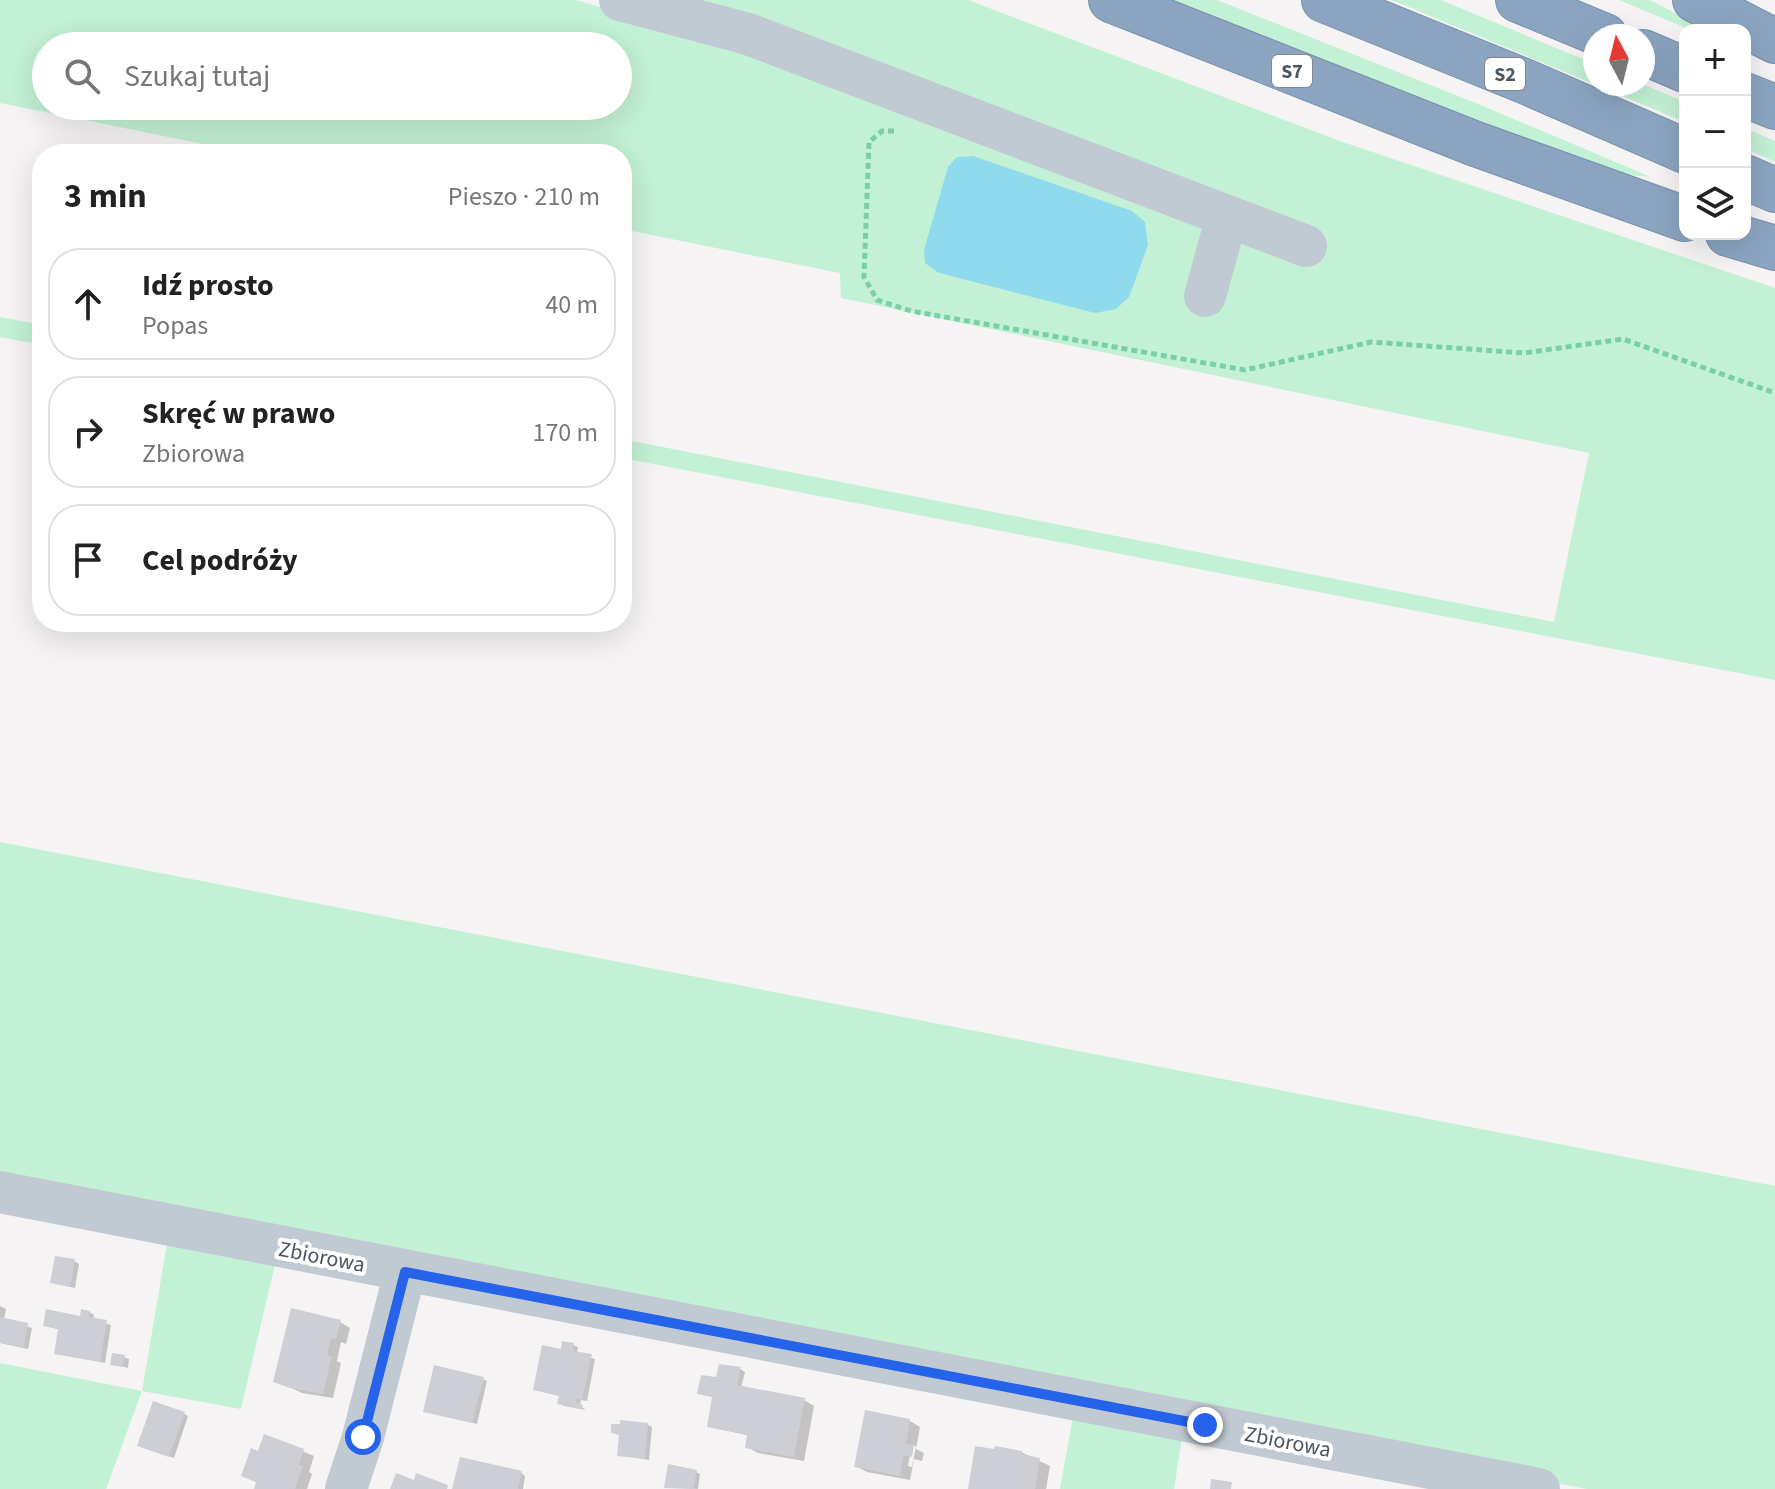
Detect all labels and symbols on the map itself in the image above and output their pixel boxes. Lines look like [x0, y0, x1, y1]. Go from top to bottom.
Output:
north arrow [1583, 24, 1655, 96]
road number: S7 [1272, 55, 1312, 87]
road number: S2 [1485, 58, 1525, 90]
street label: Zbiorowa [276, 1233, 368, 1281]
route end [1187, 1407, 1223, 1443]
street label: Zbiorowa [1242, 1418, 1334, 1466]
route start [345, 1419, 381, 1455]

